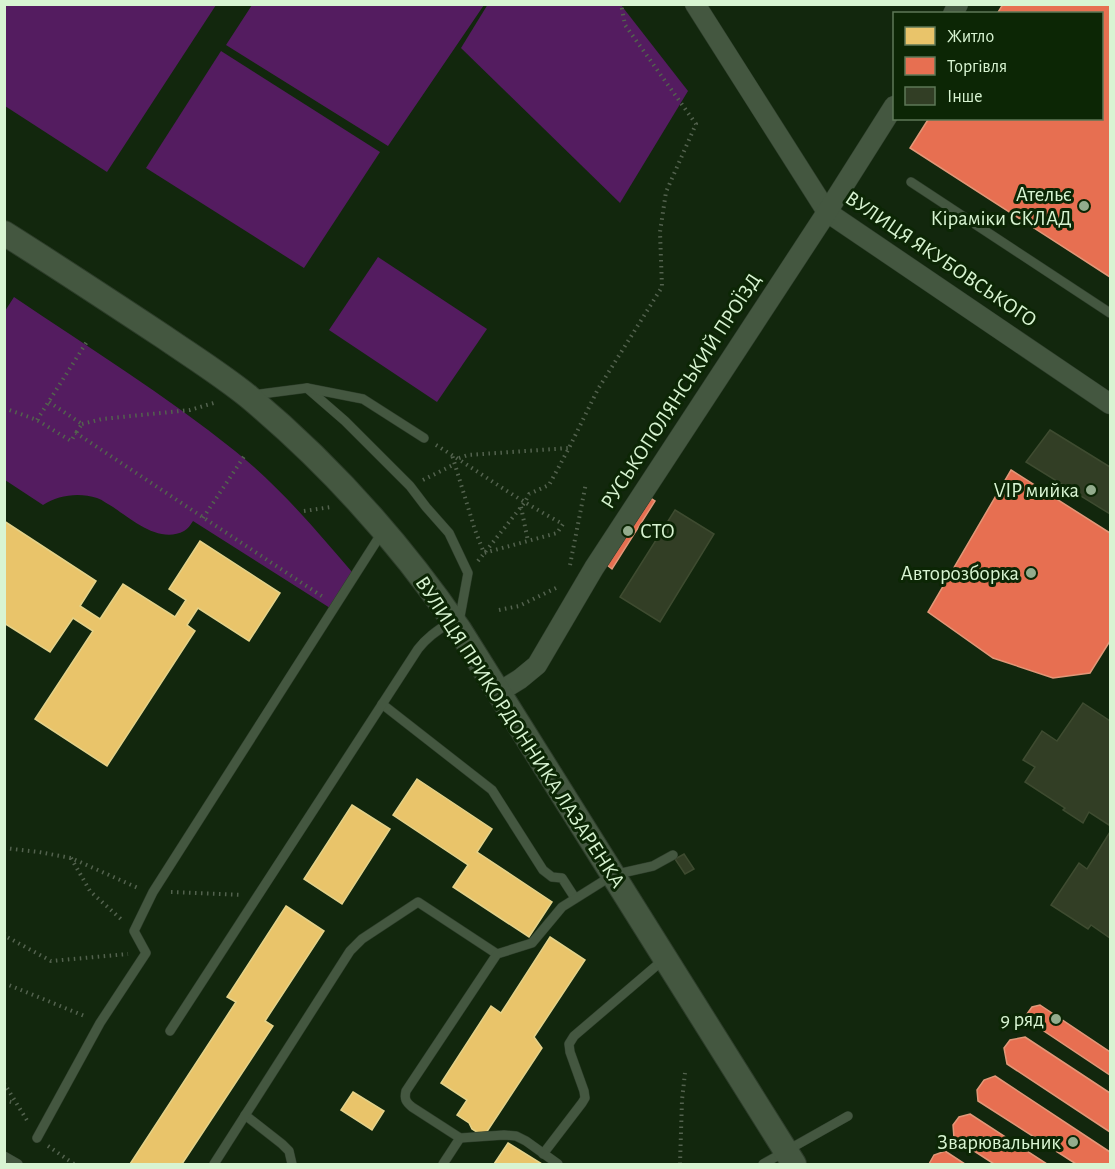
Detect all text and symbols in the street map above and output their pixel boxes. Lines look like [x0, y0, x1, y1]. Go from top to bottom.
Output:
legend [893, 12, 1103, 120]
text: Житло [947, 28, 994, 46]
text: Торгівля [947, 58, 1007, 76]
text: Інше [947, 88, 983, 106]
place label: Ательє Кіраміки СКЛАД [931, 184, 1072, 229]
street label: ВУЛИЦЯ ЯКУБОВСЬКОГО [841, 187, 1041, 331]
marker: Ательє Кіраміки СКЛАД [1077, 199, 1091, 213]
street label: РУСЬКОПОЛЯНСЬКИЙ ПРОЇЗД [596, 269, 765, 513]
place label: VIP мийка [994, 480, 1079, 501]
marker: VIP мийка [1084, 483, 1098, 497]
place label: СТО [640, 521, 675, 542]
marker: СТО [621, 524, 635, 538]
place label: Авторозборка [901, 563, 1019, 584]
marker: Авторозборка [1024, 566, 1038, 580]
street label: ВУЛИЦЯ ПРИКОРДОННИКА ЛАЗАРЕНКА [411, 573, 629, 891]
place label: 9 ряд [1000, 1009, 1044, 1030]
marker: 9 ряд [1049, 1012, 1063, 1026]
place label: Зварювальник [937, 1132, 1061, 1153]
marker: Зварювальник [1066, 1135, 1080, 1149]

